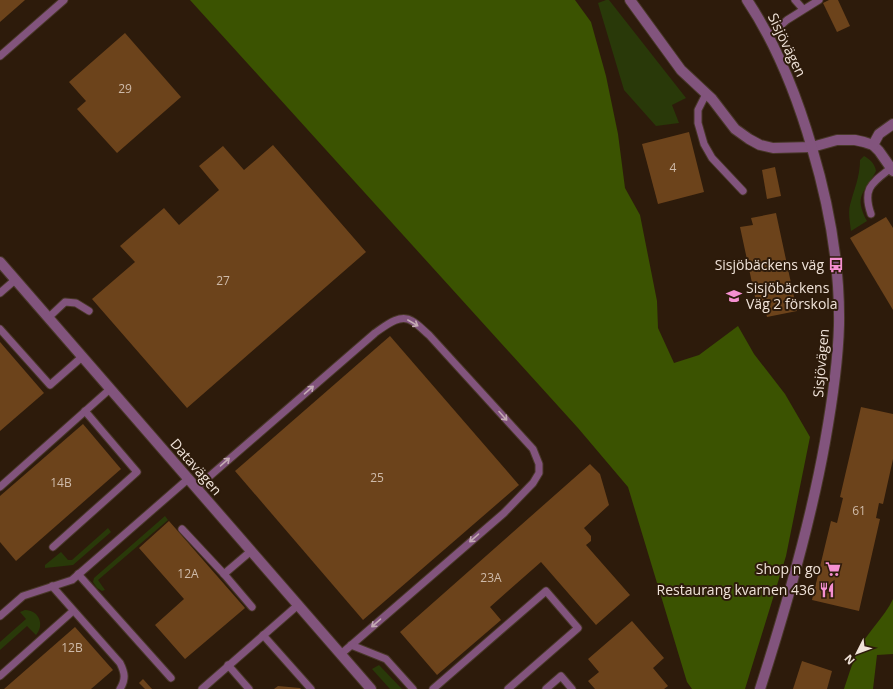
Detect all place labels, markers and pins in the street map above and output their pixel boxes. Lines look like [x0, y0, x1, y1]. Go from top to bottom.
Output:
place label: Sisjöbäckens väg [715, 255, 824, 274]
bus stop icon: Sisjöbäckens väg [827, 256, 845, 274]
place label: Sisjöbäckens Väg 2 förskola [746, 278, 838, 313]
school or university icon: Sisjöbäckens Väg 2 förskola [725, 287, 743, 305]
place label: Shop n go [756, 559, 821, 578]
supermarket icon: Shop n go [824, 560, 842, 578]
place label: Restaurang kvarnen 436 [657, 580, 815, 599]
restaurant icon: Restaurang kvarnen 436 [818, 581, 836, 599]

